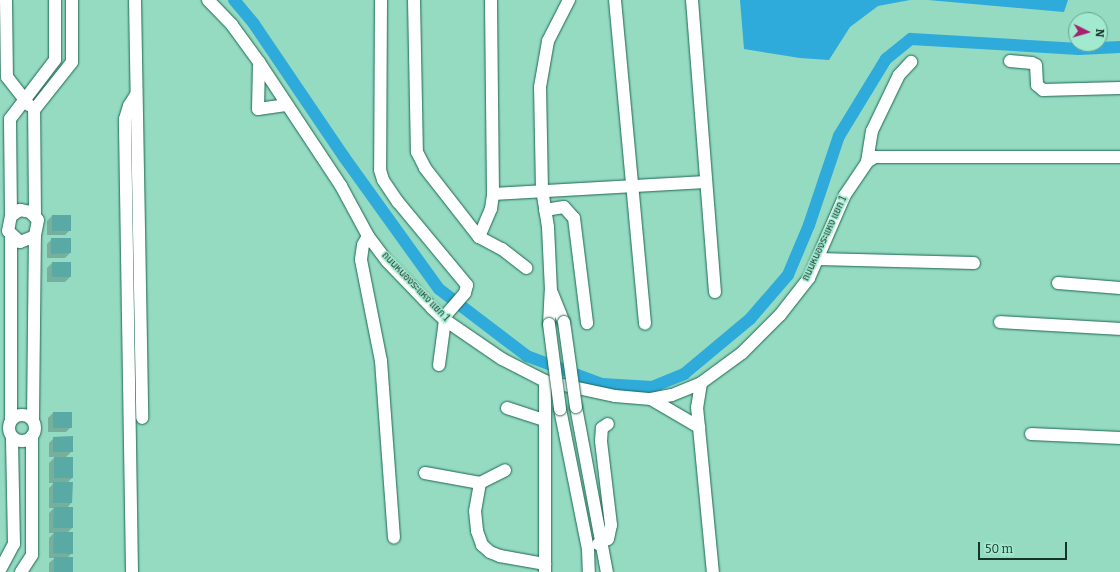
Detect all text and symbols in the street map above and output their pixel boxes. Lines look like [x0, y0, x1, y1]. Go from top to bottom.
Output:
north arrow [1068, 12, 1108, 52]
text: N [1093, 28, 1106, 38]
street label: ถนนหนองระแหง แยก 1 [800, 195, 850, 283]
street label: ถนนหนองระแหง แยก 1 [379, 250, 451, 324]
scale bar [980, 534, 1069, 560]
text: 50 m [985, 542, 1013, 556]

